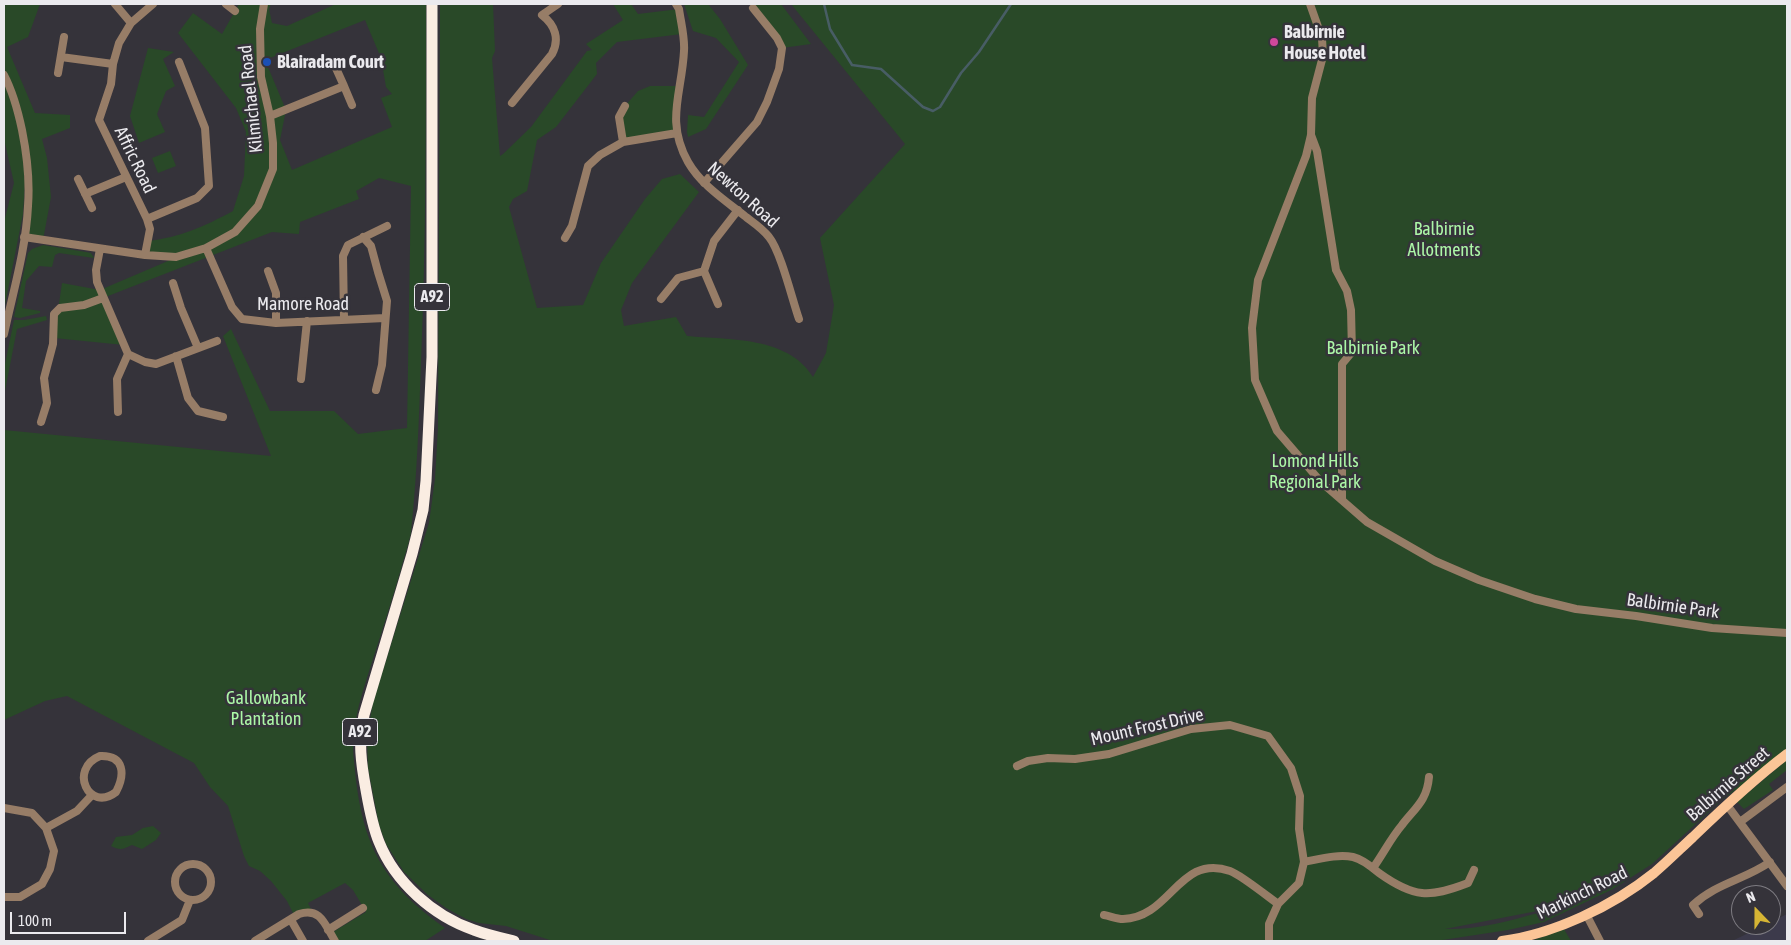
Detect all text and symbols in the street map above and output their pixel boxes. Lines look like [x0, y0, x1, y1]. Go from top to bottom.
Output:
place label: Balbirnie House Hotel [1284, 21, 1365, 64]
marker: Balbirnie House Hotel [1268, 36, 1280, 48]
street label: Kilmichael Road [235, 44, 267, 154]
place label: Blairadam Court [277, 51, 384, 73]
marker: Blairadam Court [261, 56, 273, 68]
street label: Affric Road [110, 123, 160, 197]
street label: Newton Road [703, 157, 783, 233]
park label: Balbirnie Allotments [1407, 218, 1481, 260]
road number: A92 [414, 284, 450, 310]
street label: Mamore Road [257, 293, 349, 315]
park label: Balbirnie Park [1326, 337, 1420, 359]
park label: Lomond Hills Regional Park [1269, 450, 1361, 492]
street label: Balbirnie Park [1625, 589, 1721, 623]
park label: Gallowbank Plantation [226, 687, 306, 730]
street label: Mount Frost Drive [1088, 704, 1206, 750]
road number: A92 [342, 719, 378, 746]
street label: Balbirnie Street [1682, 742, 1774, 826]
street label: Markinch Road [1533, 862, 1631, 924]
north arrow [1731, 885, 1781, 935]
text: N [1744, 888, 1758, 906]
scale bar [12, 902, 129, 934]
text: 100 m [18, 912, 52, 929]

